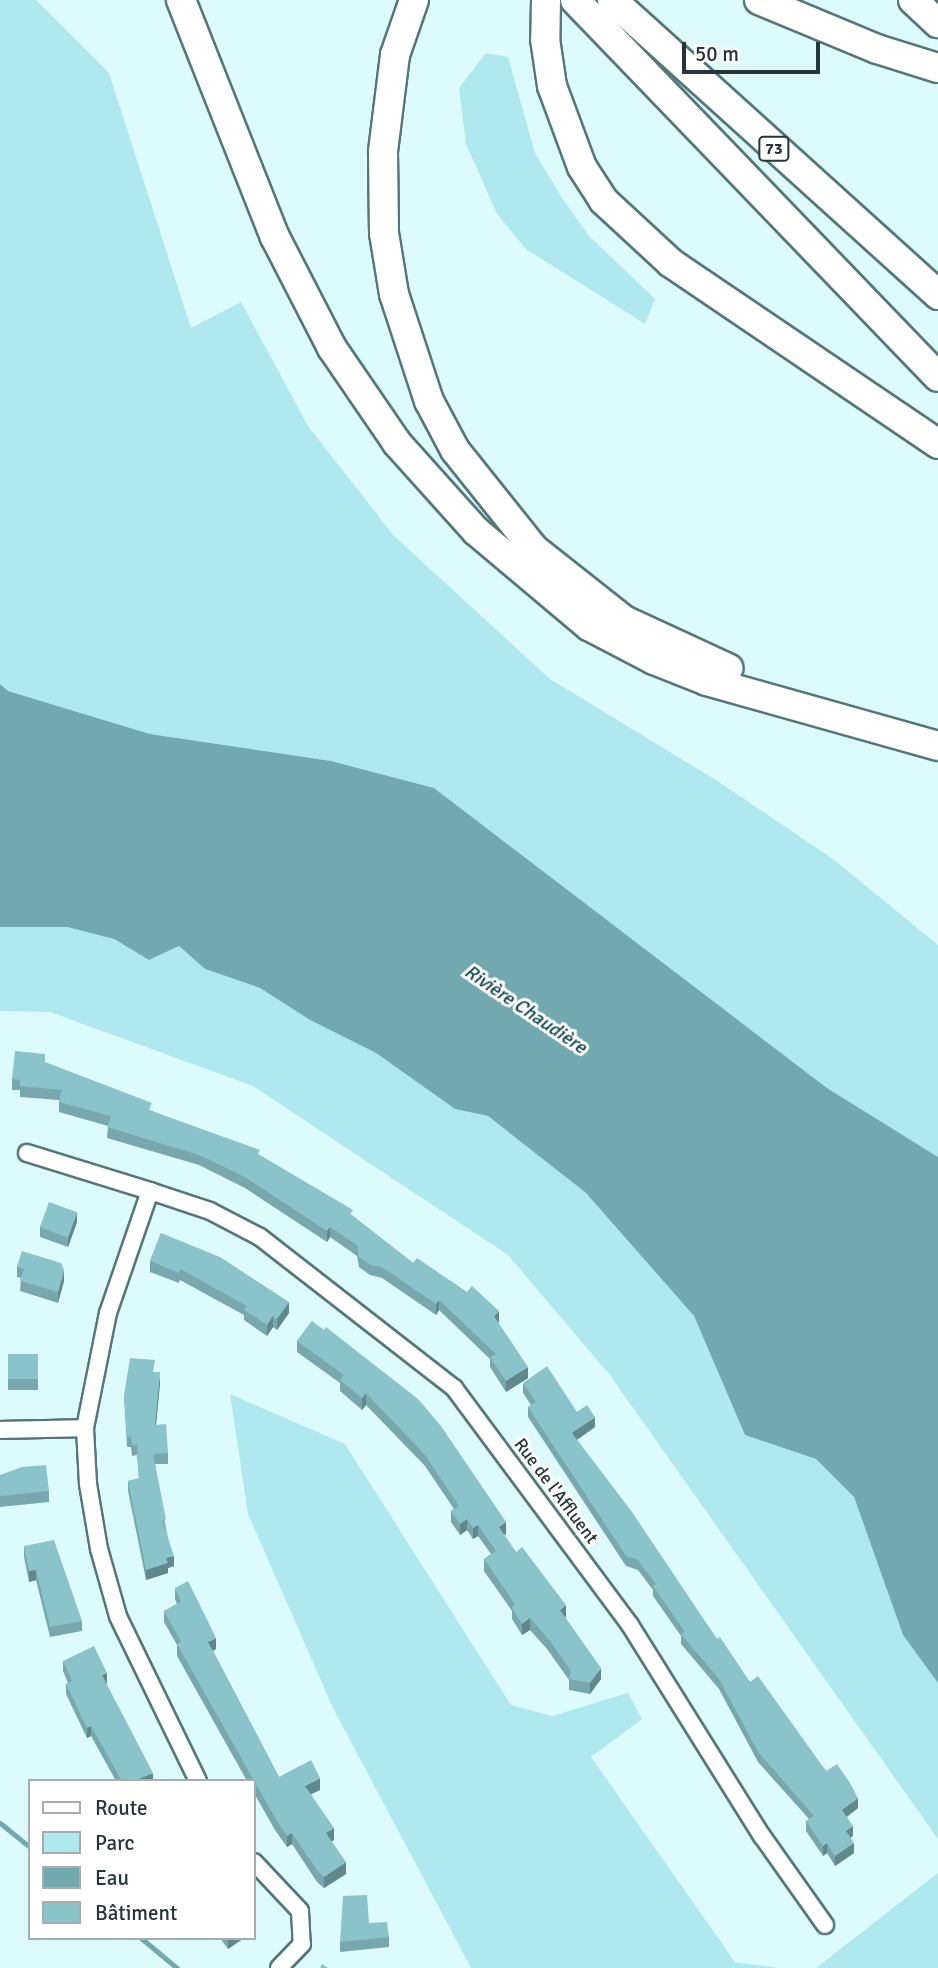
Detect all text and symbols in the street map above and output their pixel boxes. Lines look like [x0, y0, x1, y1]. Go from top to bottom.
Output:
scale bar [686, 28, 824, 72]
text: 50 m [695, 41, 739, 67]
road number: 73 [758, 136, 790, 162]
water label: Rivière Chaudière [460, 961, 590, 1059]
street label: Rue de l'Affluent [509, 1434, 603, 1548]
legend [28, 1779, 256, 1940]
text: Route [95, 1795, 147, 1821]
text: Parc [95, 1830, 134, 1856]
text: Eau [95, 1865, 129, 1891]
text: Bâtiment [95, 1900, 177, 1926]

